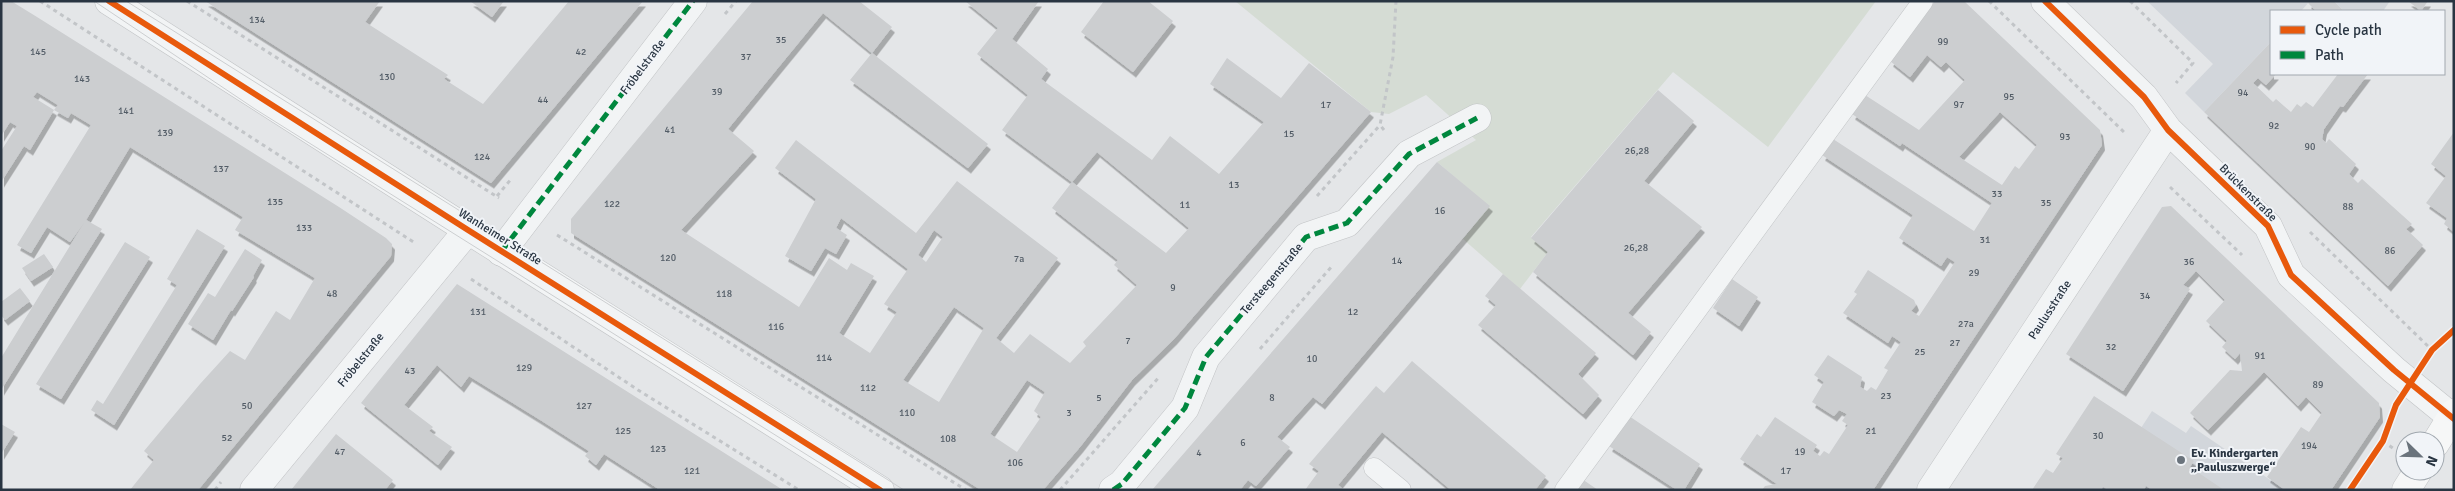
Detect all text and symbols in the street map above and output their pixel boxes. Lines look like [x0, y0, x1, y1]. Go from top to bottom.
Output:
legend [2270, 10, 2445, 75]
house number: 134 [249, 14, 266, 26]
text: Cycle path [2315, 21, 2382, 39]
house number: 35 [776, 34, 786, 46]
street label: Fröbelstraße [617, 36, 669, 98]
house number: 99 [1938, 36, 1948, 48]
house number: 145 [30, 46, 46, 58]
house number: 42 [576, 46, 586, 58]
text: Path [2315, 46, 2344, 64]
house number: 37 [741, 51, 751, 63]
house number: 130 [379, 71, 395, 83]
house number: 143 [74, 73, 90, 85]
house number: 39 [712, 86, 722, 98]
house number: 94 [2238, 87, 2249, 99]
house number: 95 [2004, 91, 2014, 103]
house number: 44 [538, 94, 549, 106]
house number: 17 [1321, 99, 1331, 111]
house number: 97 [1954, 99, 1964, 111]
house number: 141 [118, 105, 134, 117]
house number: 92 [2269, 120, 2279, 132]
house number: 41 [665, 124, 675, 136]
house number: 139 [157, 127, 173, 139]
house number: 15 [1284, 128, 1294, 140]
house number: 93 [2060, 131, 2070, 143]
house number: 90 [2305, 141, 2315, 153]
house number: 26,28 [1625, 145, 1649, 157]
house number: 124 [474, 151, 491, 163]
street label: Brückenstraße [2216, 161, 2280, 225]
house number: 137 [213, 163, 229, 175]
house number: 13 [1229, 179, 1239, 191]
house number: 33 [1992, 188, 2002, 200]
house number: 135 [267, 196, 283, 208]
house number: 35 [2041, 197, 2051, 209]
house number: 122 [604, 198, 620, 210]
house number: 11 [1180, 199, 1190, 211]
house number: 88 [2343, 201, 2353, 213]
street label: Wanheimer Straße [455, 205, 545, 269]
house number: 16 [1435, 205, 1445, 217]
house number: 133 [296, 222, 312, 234]
house number: 31 [1980, 234, 1990, 246]
street label: Tersteegenstraße [1238, 240, 1306, 318]
house number: 26,28 [1624, 242, 1648, 254]
house number: 86 [2385, 245, 2395, 257]
house number: 120 [660, 252, 676, 264]
house number: 7a [1014, 253, 1024, 265]
house number: 14 [1392, 255, 1403, 267]
house number: 36 [2184, 256, 2194, 268]
house number: 29 [1969, 267, 1979, 279]
street label: Paulusstraße [2025, 277, 2075, 343]
house number: 9 [1170, 282, 1176, 294]
house number: 48 [327, 288, 337, 300]
house number: 118 [716, 288, 732, 300]
house number: 34 [2140, 290, 2151, 302]
house number: 131 [470, 306, 486, 318]
house number: 12 [1348, 306, 1358, 318]
house number: 27a [1958, 318, 1974, 330]
house number: 116 [768, 321, 784, 333]
street label: Fröbelstraße [335, 330, 387, 390]
house number: 7 [1125, 335, 1131, 347]
house number: 27 [1950, 337, 1960, 349]
house number: 32 [2106, 341, 2116, 353]
house number: 25 [1915, 346, 1925, 358]
house number: 91 [2255, 350, 2265, 362]
house number: 114 [816, 352, 833, 364]
house number: 10 [1307, 353, 1317, 365]
house number: 129 [516, 362, 532, 374]
house number: 43 [405, 365, 415, 377]
house number: 89 [2313, 379, 2323, 391]
house number: 112 [860, 382, 876, 394]
house number: 23 [1881, 390, 1891, 402]
house number: 5 [1096, 392, 1102, 404]
house number: 8 [1269, 392, 1275, 404]
house number: 50 [242, 400, 252, 412]
house number: 127 [576, 400, 592, 412]
house number: 110 [899, 407, 915, 419]
house number: 3 [1066, 407, 1072, 419]
house number: 125 [615, 425, 631, 437]
house number: 21 [1866, 425, 1876, 437]
house number: 30 [2093, 430, 2103, 442]
north arrow [2395, 431, 2445, 481]
house number: 52 [222, 432, 232, 444]
house number: 108 [940, 433, 956, 445]
house number: 6 [1240, 437, 1246, 449]
house number: 194 [2301, 440, 2318, 452]
house number: 123 [650, 443, 666, 455]
house number: 47 [335, 446, 345, 458]
house number: 19 [1795, 446, 1805, 458]
place label: Ev. Kindergarten „Pauluszwerge“ [2191, 446, 2279, 475]
house number: 4 [1196, 447, 1202, 459]
text: N [2422, 453, 2441, 469]
marker: Ev. Kindergarten „Pauluszwerge“ [2175, 454, 2187, 466]
house number: 106 [1007, 457, 1023, 469]
house number: 121 [684, 465, 700, 477]
house number: 17 [1781, 465, 1791, 477]

